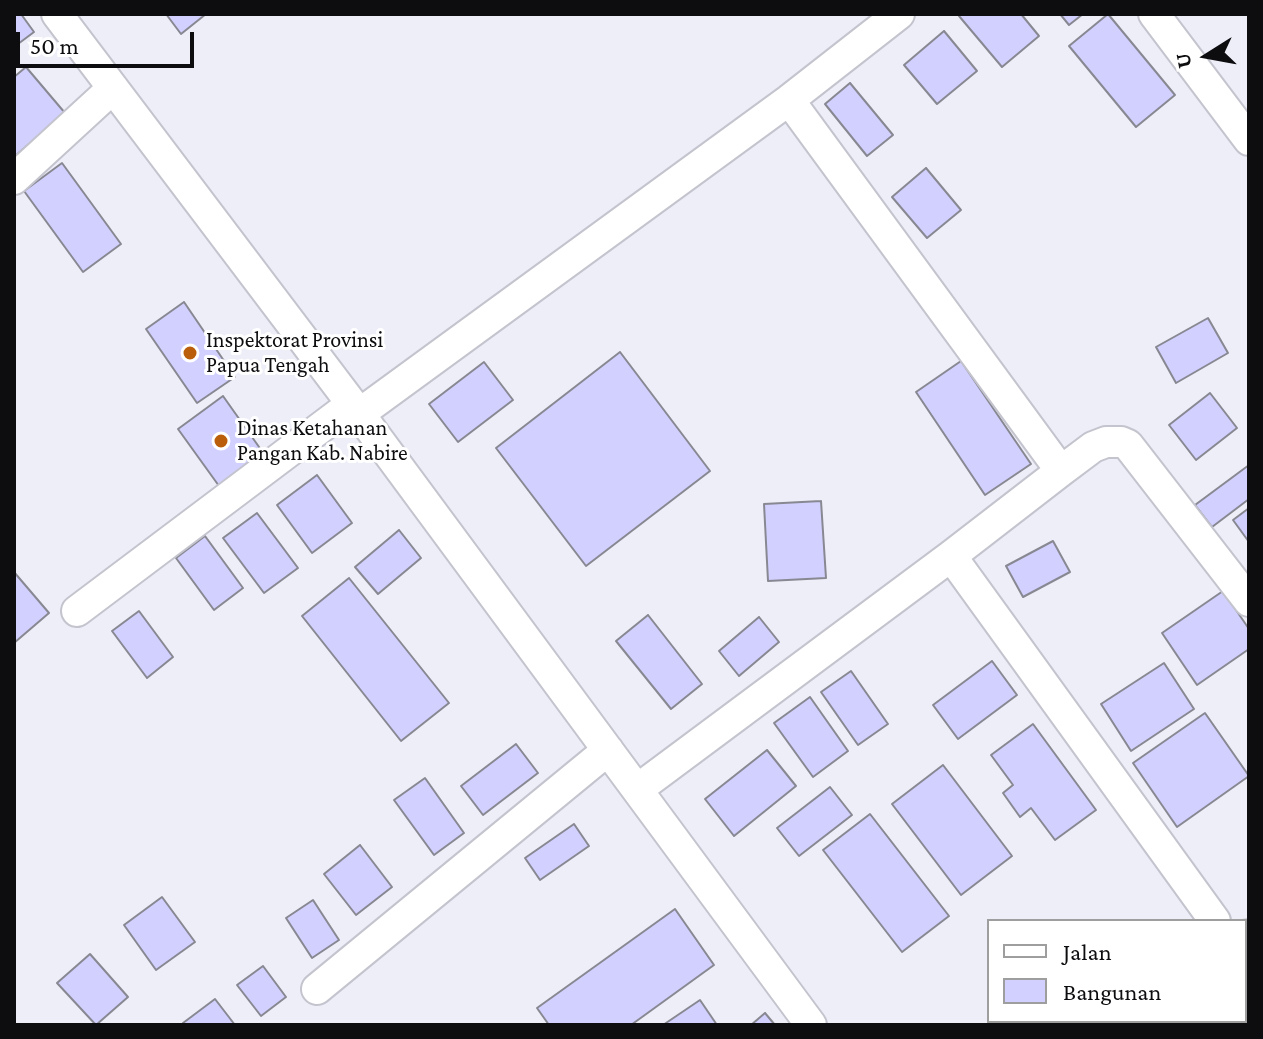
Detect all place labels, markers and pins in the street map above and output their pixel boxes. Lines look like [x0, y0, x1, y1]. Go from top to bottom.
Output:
place label: Inspektorat Provinsi Papua Tengah [206, 327, 383, 378]
marker: Inspektorat Provinsi Papua Tengah [181, 344, 199, 362]
place label: Dinas Ketahanan Pangan Kab. Nabire [237, 415, 408, 466]
marker: Dinas Ketahanan Pangan Kab. Nabire [212, 432, 230, 450]

